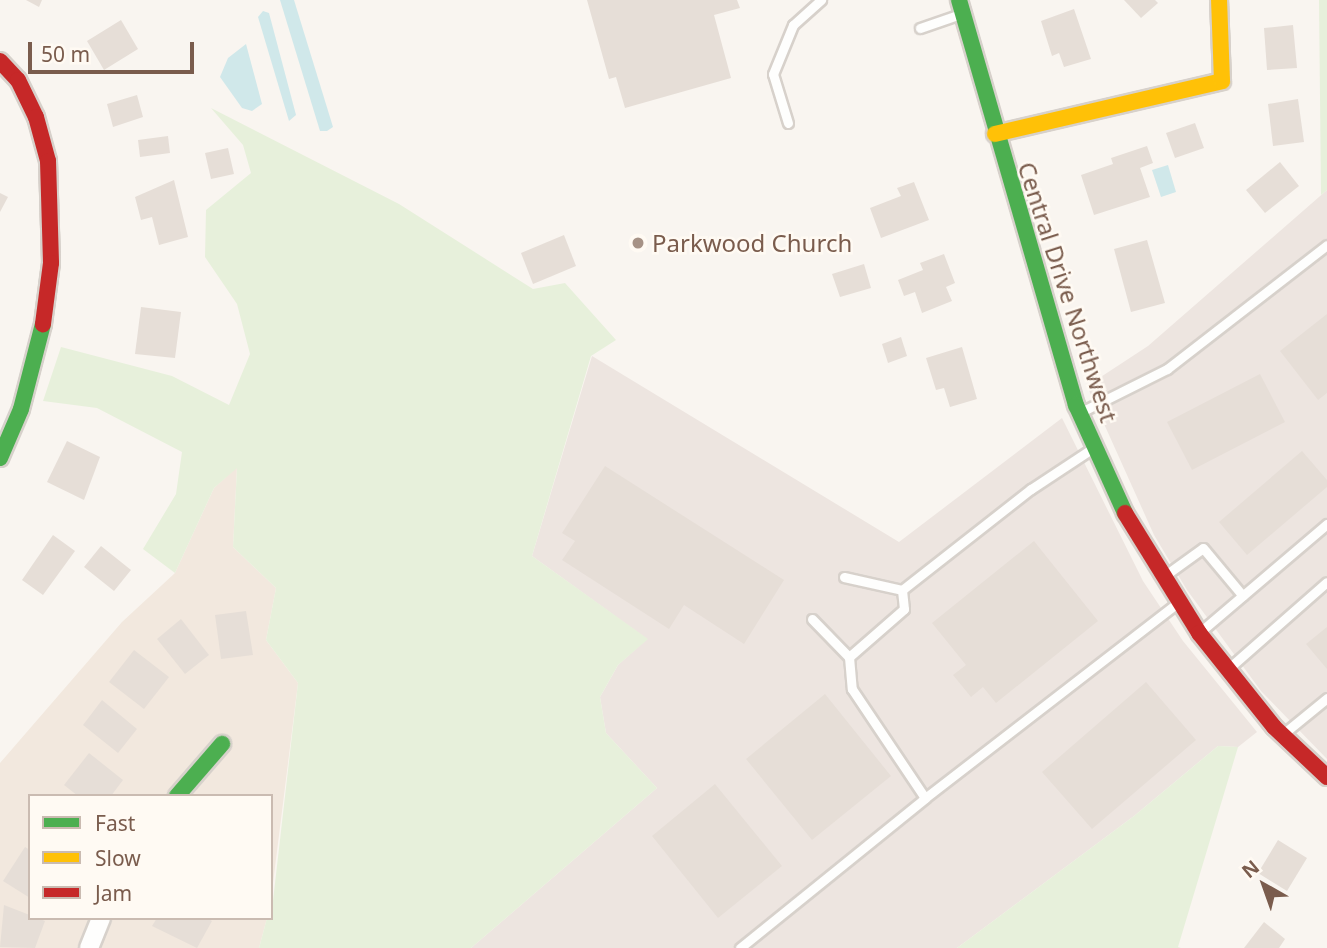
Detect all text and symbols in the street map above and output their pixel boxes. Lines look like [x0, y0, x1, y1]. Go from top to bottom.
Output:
scale bar [32, 28, 198, 72]
text: 50 m [41, 40, 90, 68]
street label: Central Drive Northwest [1012, 158, 1124, 426]
place label: Parkwood Church [652, 229, 852, 257]
marker: Parkwood Church [630, 235, 646, 251]
legend [28, 794, 273, 920]
text: Fast [95, 809, 135, 837]
text: Slow [95, 844, 141, 872]
north arrow [1229, 850, 1299, 920]
text: N [1236, 854, 1265, 884]
text: Jam [95, 879, 132, 907]

